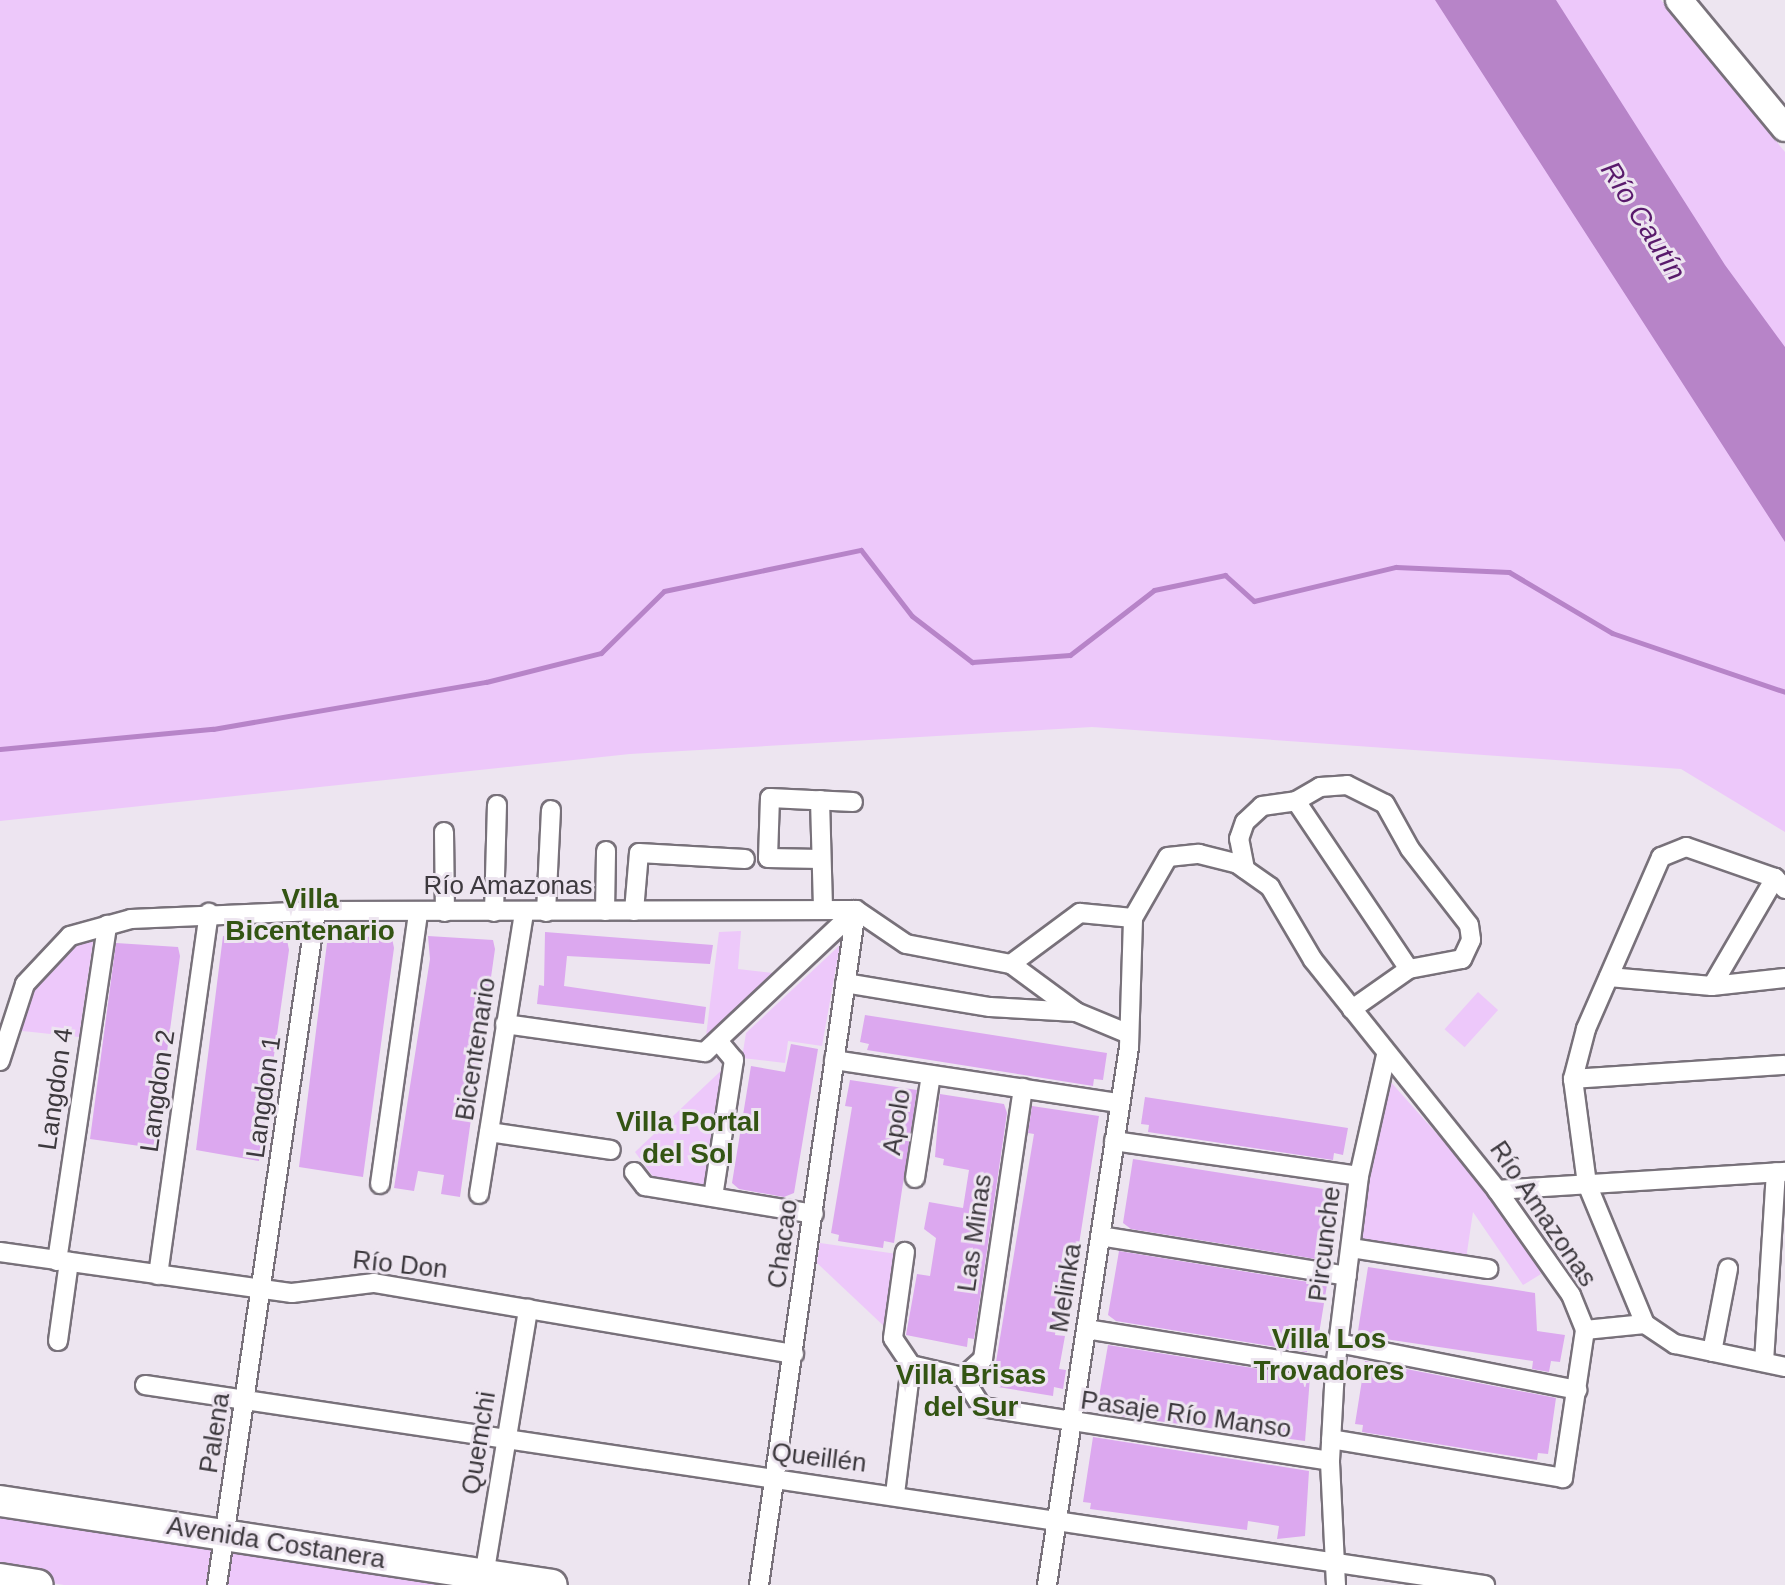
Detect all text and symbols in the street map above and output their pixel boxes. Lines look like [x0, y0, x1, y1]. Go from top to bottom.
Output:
water label: Río Cautín [1593, 155, 1693, 287]
street label: Río Amazonas [423, 870, 593, 902]
district label: Villa Bicentenario [225, 882, 395, 948]
street label: Bicentenario [449, 975, 503, 1123]
street label: Langdon 4 [32, 1026, 80, 1152]
street label: Langdon 2 [134, 1028, 182, 1154]
street label: Langdon 1 [240, 1034, 288, 1160]
street label: Apolo [876, 1087, 918, 1157]
district label: Villa Portal del Sol [616, 1105, 760, 1171]
street label: Río Amazonas [1482, 1135, 1604, 1293]
street label: Las Minas [951, 1172, 999, 1294]
street label: Pircunche [1302, 1185, 1348, 1303]
street label: Chacao [761, 1197, 805, 1291]
street label: Melinka [1044, 1241, 1088, 1335]
street label: Río Don [351, 1245, 449, 1285]
district label: Villa Los Trovadores [1254, 1322, 1404, 1388]
district label: Villa Brisas del Sur [896, 1358, 1046, 1424]
street label: Pasaje Río Manso [1079, 1385, 1293, 1445]
street label: Quemchi [455, 1389, 503, 1497]
street label: Palena [193, 1391, 237, 1475]
street label: Queillén [770, 1437, 868, 1479]
street label: Avenida Costanera [165, 1510, 387, 1576]

